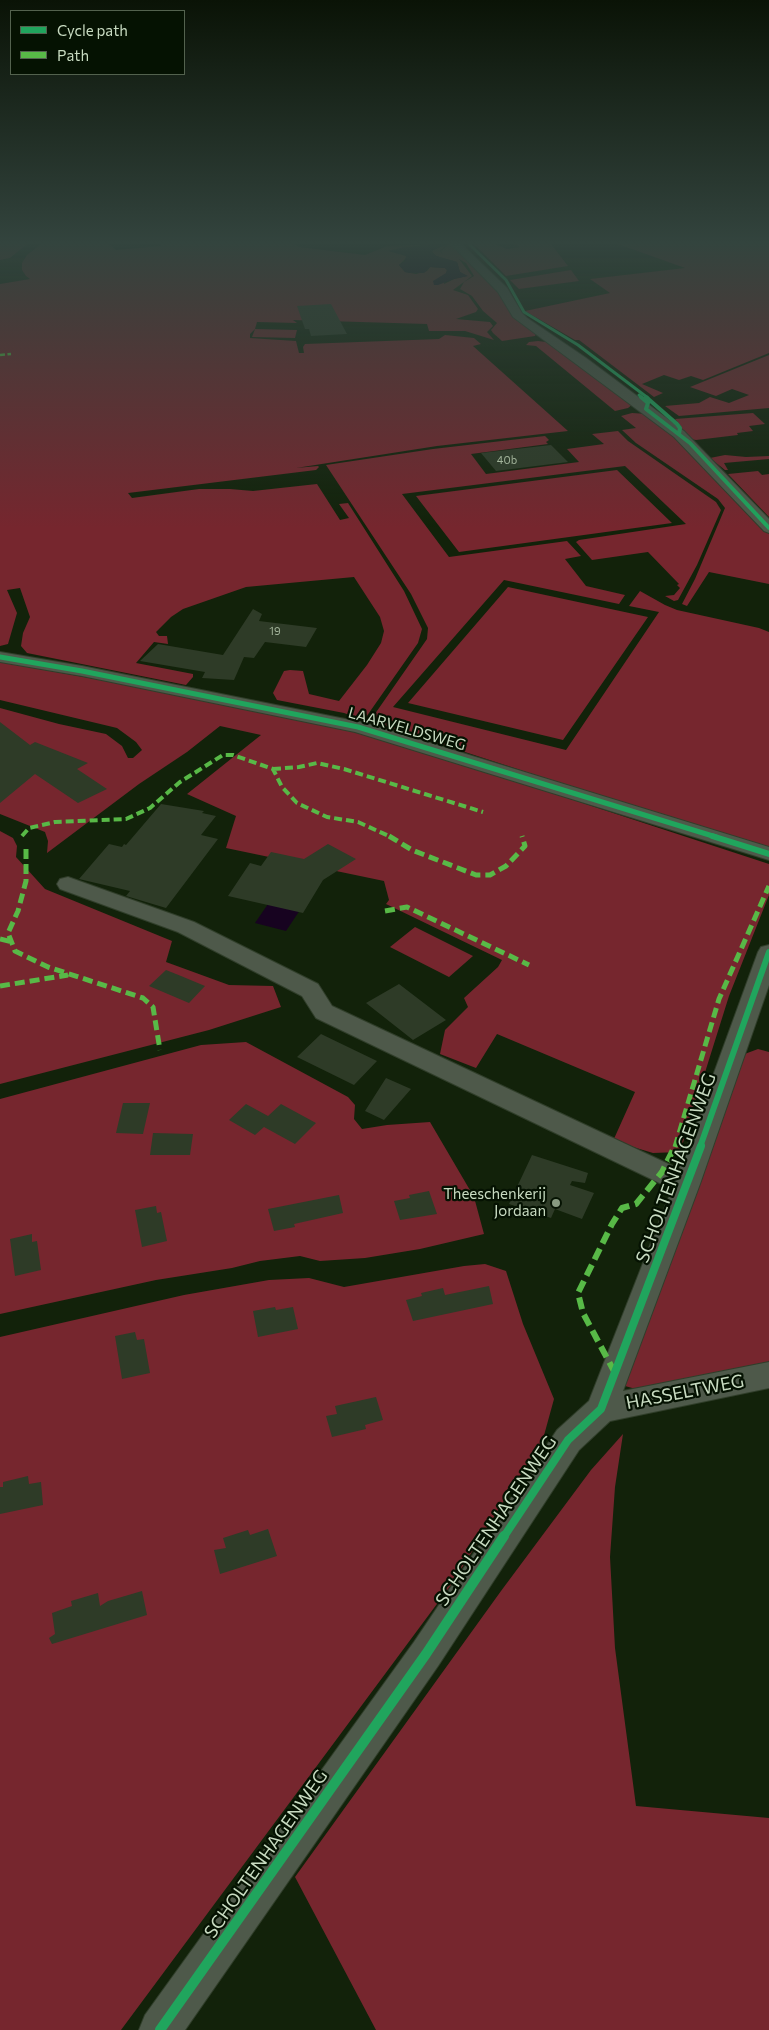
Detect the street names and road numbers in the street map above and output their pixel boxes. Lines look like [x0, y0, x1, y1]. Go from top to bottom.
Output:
street label: LAARVELDSWEG [346, 704, 468, 754]
street label: SCHOLTENHAGENWEG [632, 1070, 720, 1266]
street label: HASSELTWEG [624, 1370, 746, 1414]
street label: SCHOLTENHAGENWEG [431, 1432, 561, 1610]
street label: SCHOLTENHAGENWEG [200, 1766, 332, 1942]

